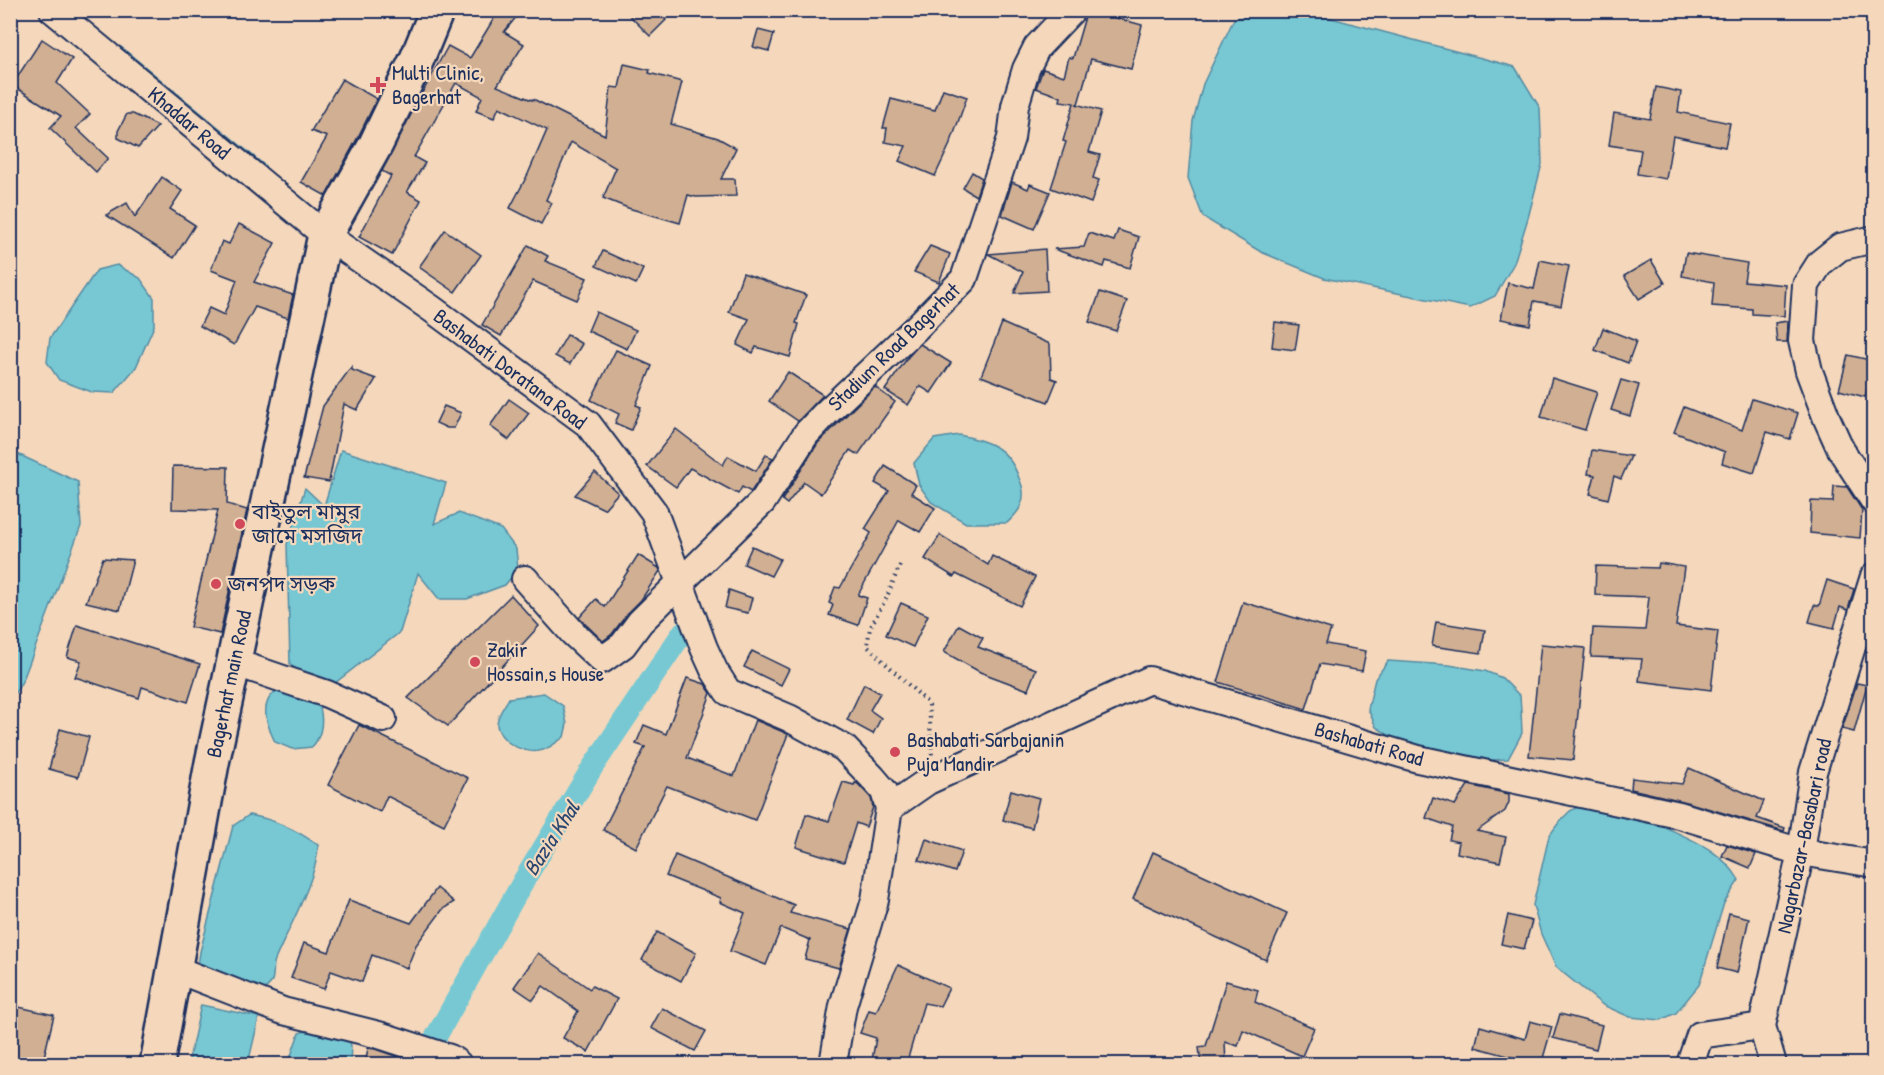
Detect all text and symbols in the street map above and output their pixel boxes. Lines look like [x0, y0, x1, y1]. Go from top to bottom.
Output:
place label: Multi Clinic, Bagerhat [392, 58, 484, 111]
marker: Multi Clinic, Bagerhat [369, 76, 387, 94]
street label: Khaddar Road [142, 79, 237, 166]
street label: Stadium Road Bagerhat [821, 275, 967, 417]
street label: Bashabati Doratana Road [428, 301, 593, 436]
place label: বাইতুল মামুর জামে মসজিদ [251, 497, 363, 550]
marker: বাইতুল মামুর জামে মসজিদ [233, 517, 247, 531]
place label: জনপদ সড়ক [227, 569, 336, 598]
marker: জনপদ সড়ক [209, 577, 223, 591]
street label: Bagerhat main Road [199, 608, 258, 760]
place label: Zakir Hossain,s House [487, 635, 604, 688]
marker: Zakir Hossain,s House [468, 655, 482, 669]
street label: Bashabati Road [1311, 714, 1427, 773]
place label: Bashabati Sarbajanin Puja Mandir [907, 725, 1064, 778]
street label: Nagarbazar-Basabari road [1769, 736, 1838, 936]
marker: Bashabati Sarbajanin Puja Mandir [888, 745, 902, 759]
water label: Bazia Khal [516, 794, 587, 881]

